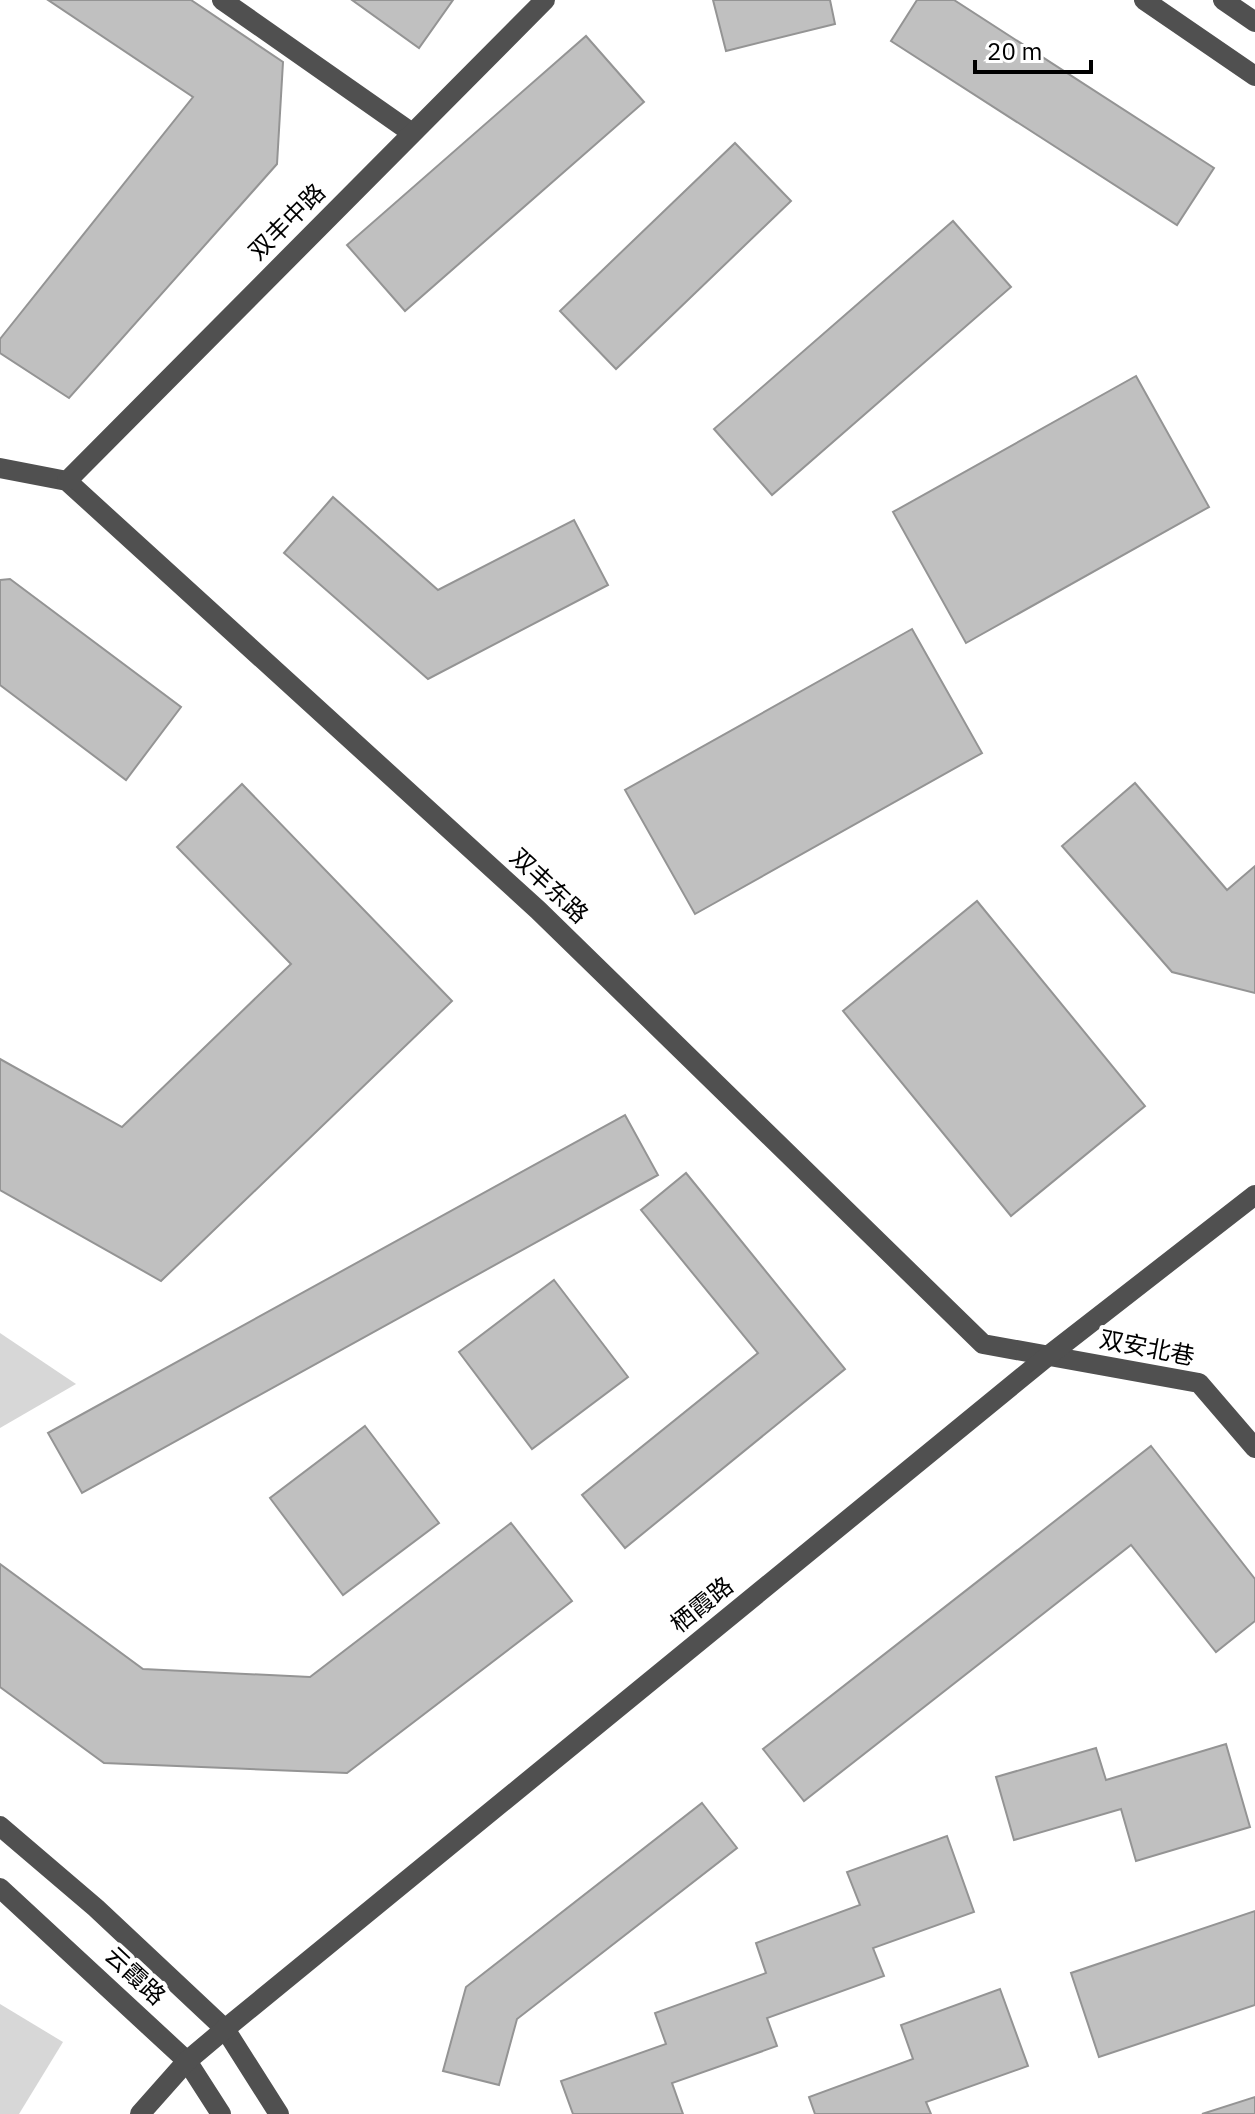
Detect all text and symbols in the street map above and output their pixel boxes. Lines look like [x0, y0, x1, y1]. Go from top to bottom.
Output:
scale bar [975, 24, 1091, 74]
text: 20 m [987, 35, 1042, 67]
street label: 双丰中路 [241, 176, 332, 267]
street label: 双丰东路 [504, 841, 596, 930]
street label: 双安北巷 [1097, 1322, 1197, 1372]
street label: 栖霞路 [663, 1569, 739, 1639]
street label: 云霞路 [98, 1939, 173, 2012]

